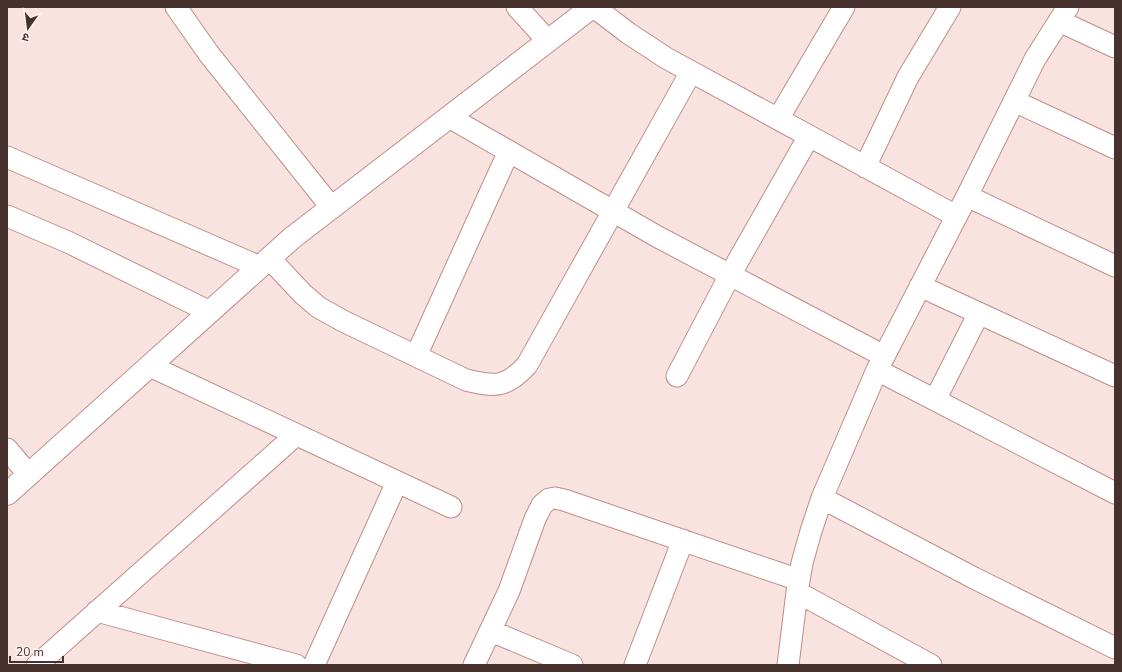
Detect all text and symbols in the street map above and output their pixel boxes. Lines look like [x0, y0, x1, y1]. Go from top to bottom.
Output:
north arrow [8, 8, 48, 48]
text: उ [20, 29, 31, 45]
scale bar [10, 638, 63, 664]
text: 20 m [16, 644, 44, 660]

